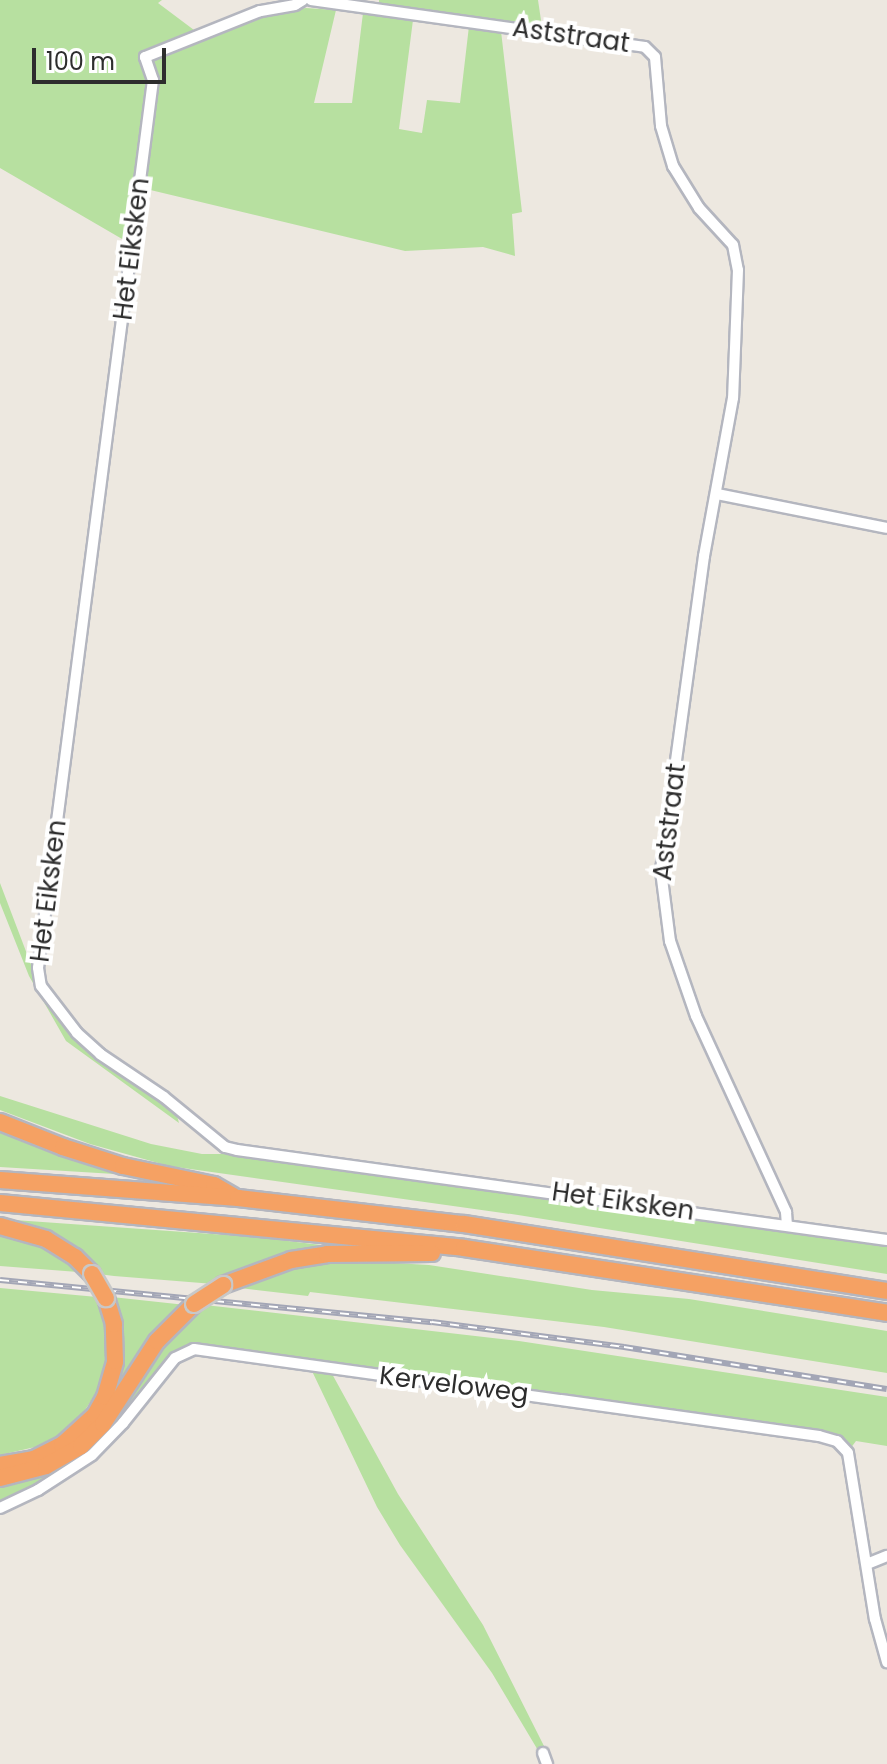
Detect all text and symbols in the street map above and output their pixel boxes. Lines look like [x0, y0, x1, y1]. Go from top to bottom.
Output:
street label: Aststraat [510, 12, 632, 60]
scale bar [36, 32, 170, 82]
text: 100 m [46, 45, 115, 78]
street label: Het Eiksken [108, 176, 156, 322]
street label: Aststraat [647, 762, 693, 882]
street label: Het Eiksken [25, 818, 73, 964]
street label: Het Eiksken [550, 1177, 696, 1227]
street label: Kerveloweg [378, 1360, 530, 1410]

